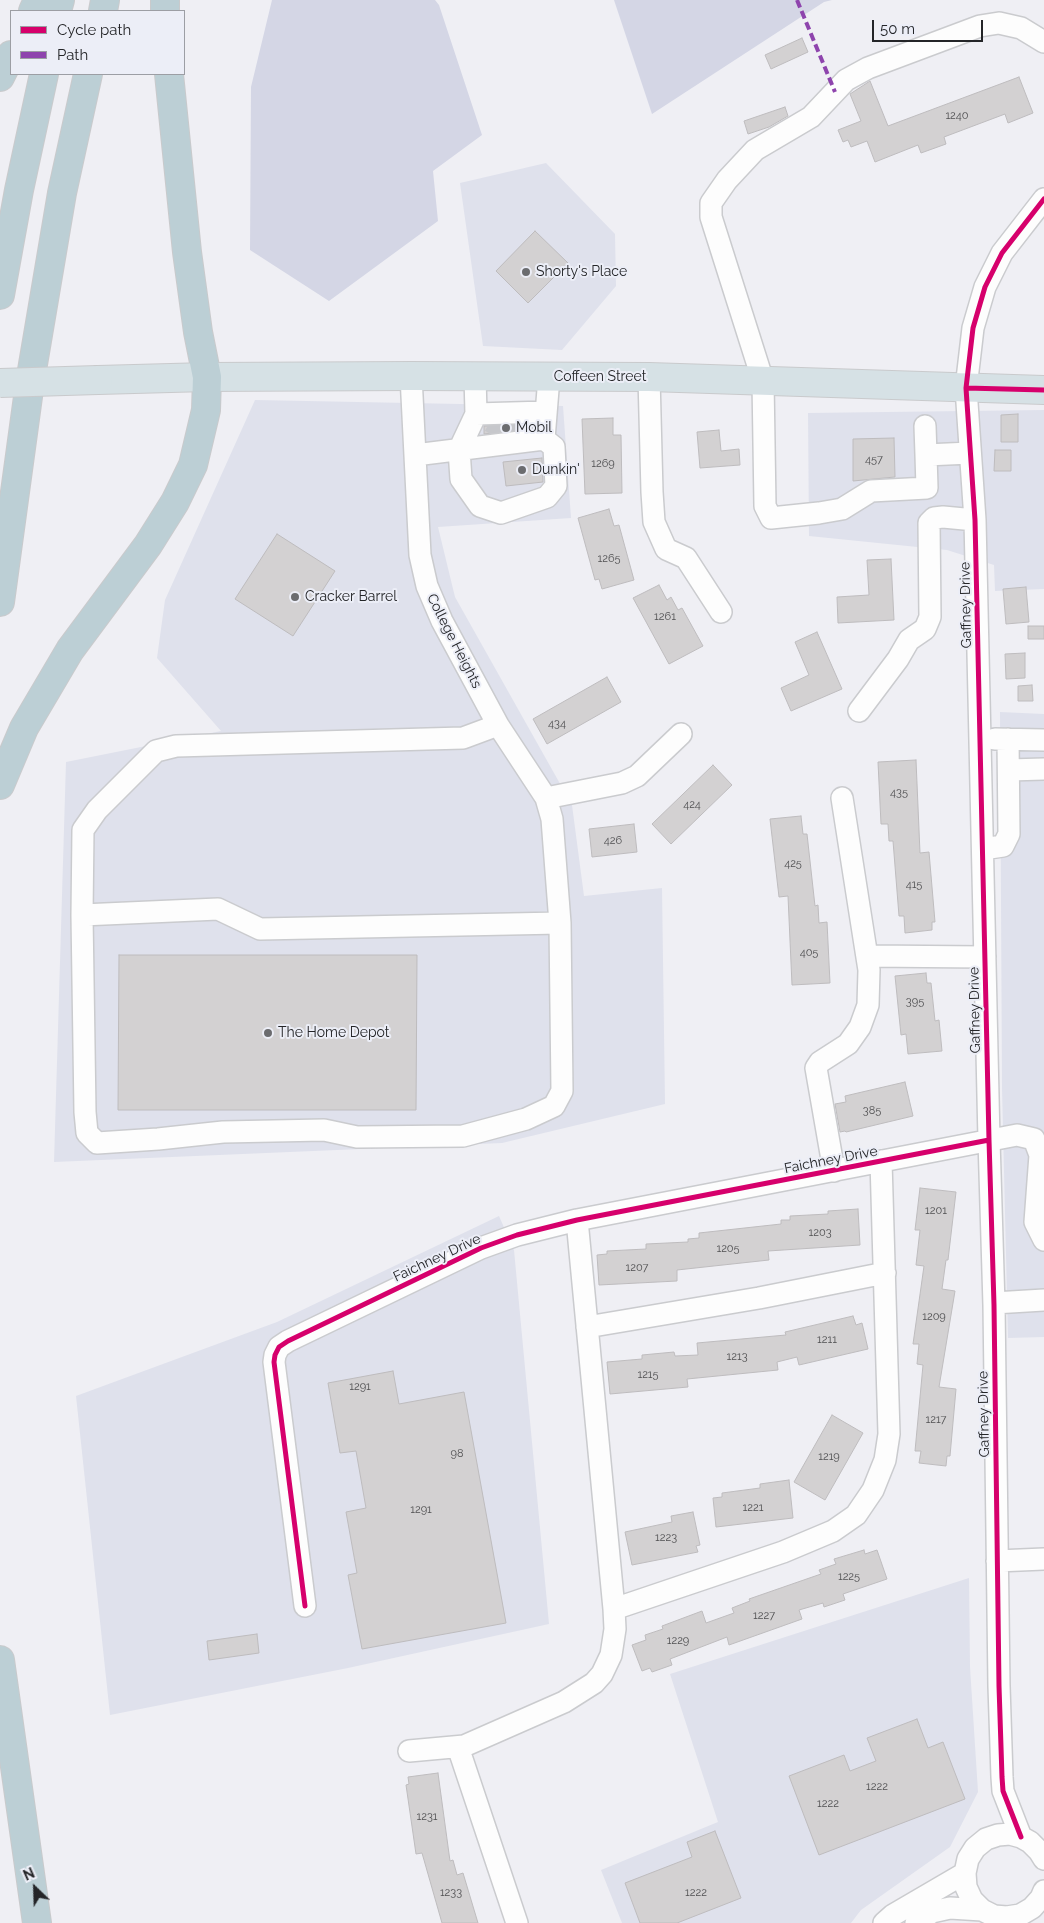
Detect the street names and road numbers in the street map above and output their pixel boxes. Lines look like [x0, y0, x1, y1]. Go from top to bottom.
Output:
street label: Coffeen Street [554, 369, 646, 385]
street label: Gaffney Drive [957, 562, 975, 648]
street label: College Heights [423, 591, 485, 691]
street label: Gaffney Drive [966, 967, 984, 1053]
street label: Faichney Drive [783, 1143, 879, 1177]
street label: Faichney Drive [391, 1230, 483, 1286]
street label: Gaffney Drive [975, 1371, 993, 1457]

